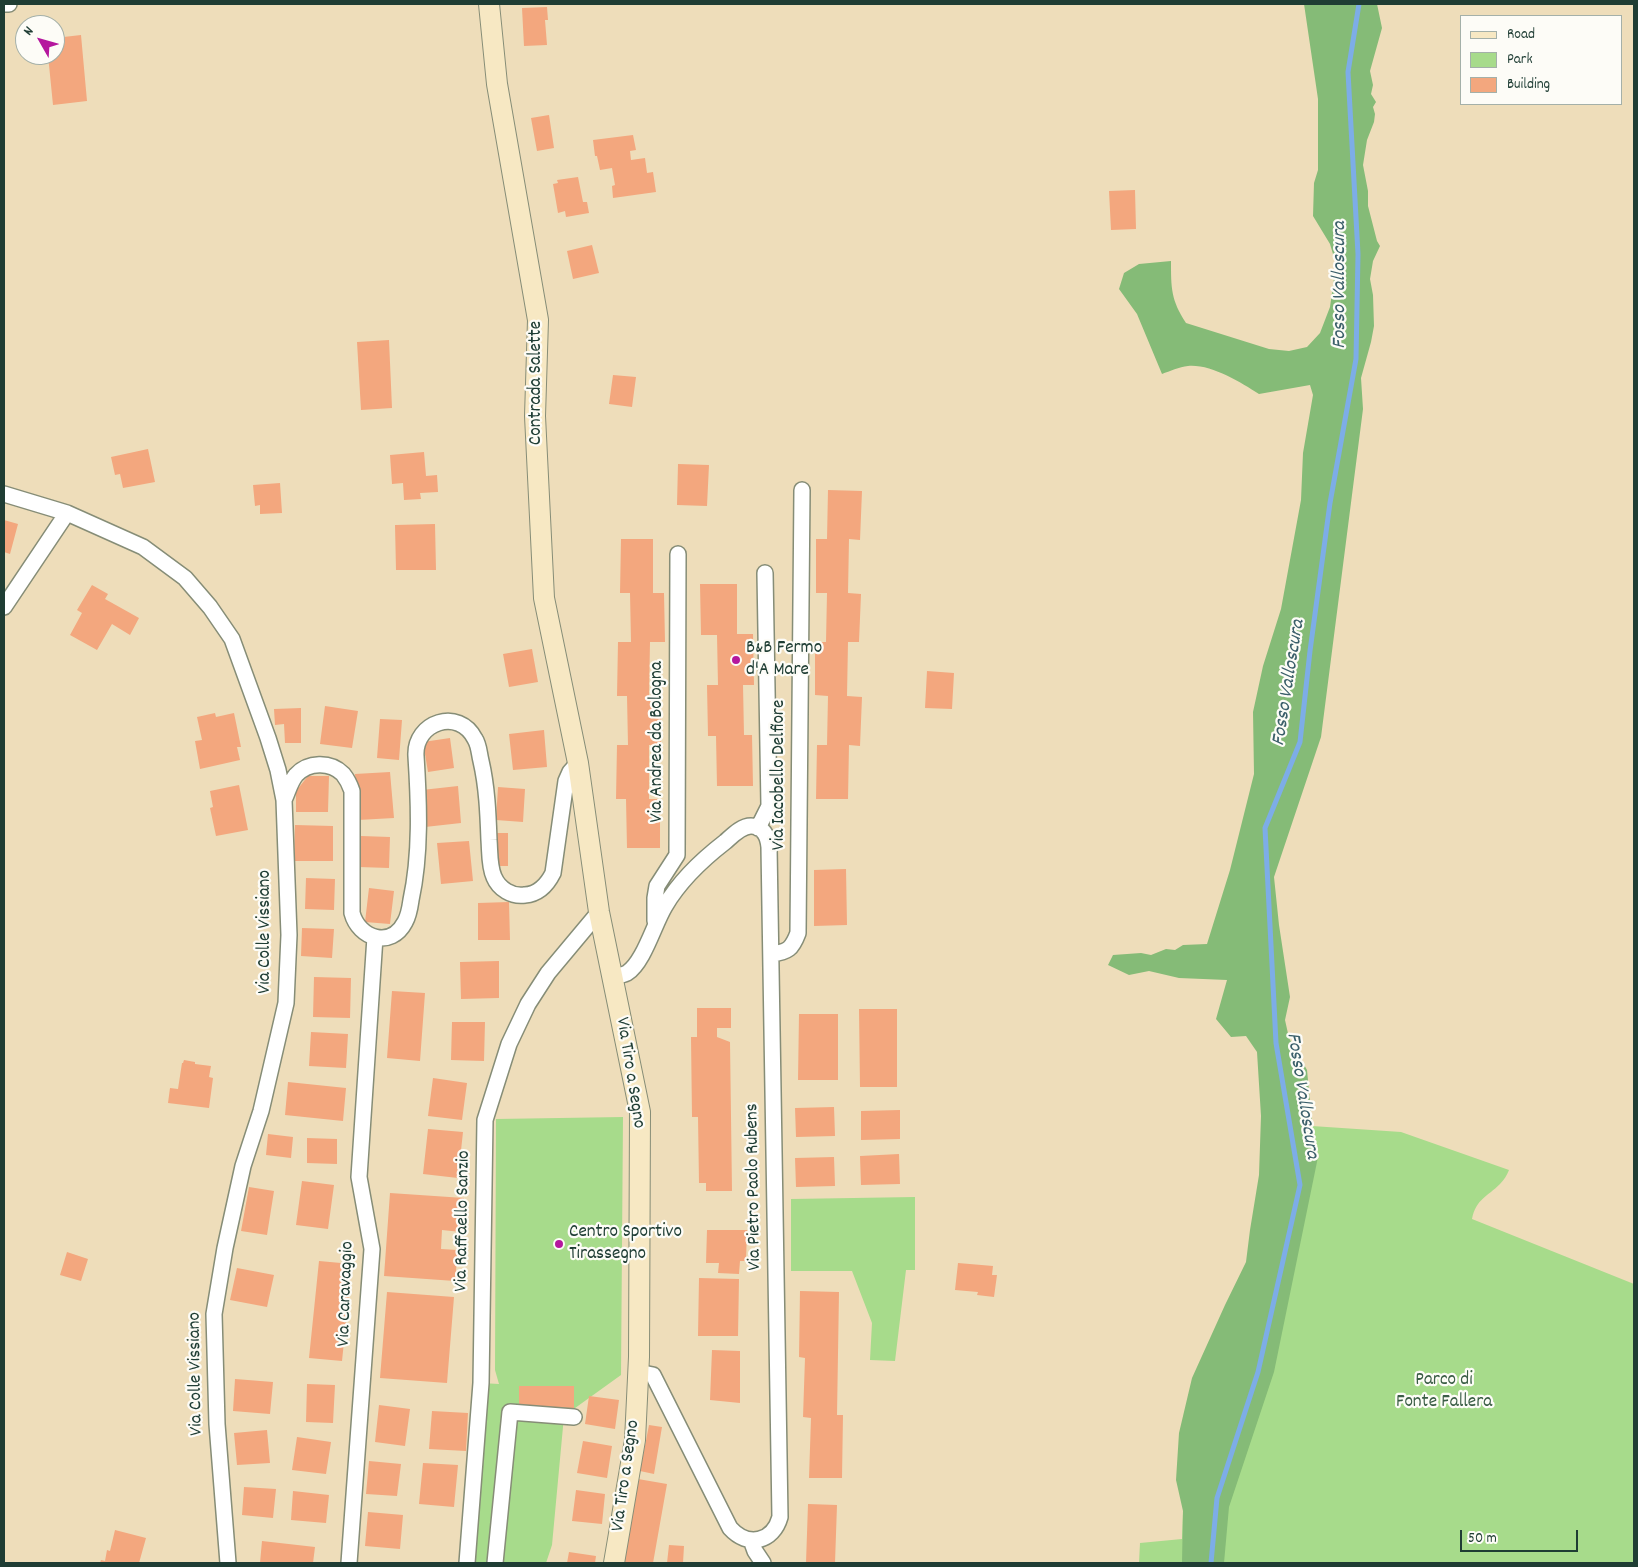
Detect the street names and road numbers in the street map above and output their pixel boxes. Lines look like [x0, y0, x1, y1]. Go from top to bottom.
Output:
street label: Contrada Salette [526, 321, 548, 445]
street label: Via Andrea da Bologna [647, 661, 669, 823]
street label: Via Iacobello Delfiore [769, 700, 791, 850]
street label: Via Colle Vissiano [255, 870, 277, 994]
street label: Via Tiro a Segno [609, 1016, 649, 1130]
street label: Via Pietro Paolo Rubens [742, 1103, 768, 1271]
street label: Via Raffaello Sanzio [451, 1150, 477, 1292]
street label: Via Caravaggio [334, 1241, 360, 1347]
street label: Via Colle Vissiano [185, 1312, 209, 1436]
street label: Via Tiro a Segno [608, 1419, 646, 1533]

